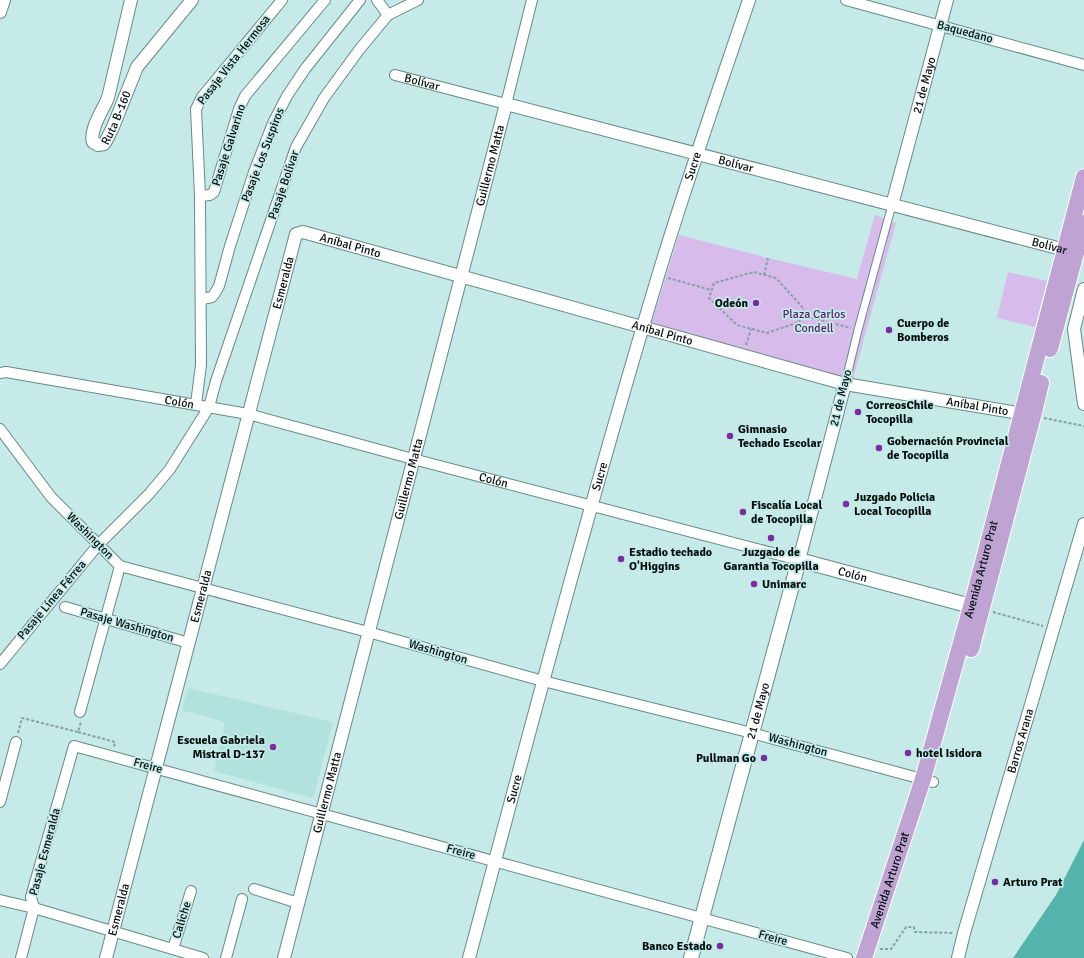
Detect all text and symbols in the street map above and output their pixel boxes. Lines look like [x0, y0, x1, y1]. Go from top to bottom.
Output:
street label: Pasaje Vista Hermosa [194, 12, 274, 108]
street label: Baquedano [935, 17, 995, 47]
street label: 21 de Mayo [909, 55, 939, 115]
street label: Bolívar [403, 70, 442, 94]
street label: Ruta B-160 [98, 88, 134, 147]
street label: Pasaje Galvarino [209, 102, 249, 188]
street label: Pasaje Los Suspiros [238, 106, 288, 204]
street label: Guillermo Matta [472, 123, 508, 208]
street label: Pasaje Bolívar [265, 148, 303, 221]
street label: Sucre [681, 150, 705, 182]
street label: Bolívar [717, 152, 756, 176]
street label: Aníbal Pinto [318, 230, 383, 261]
street label: Bolívar [1030, 234, 1069, 258]
street label: Esmeralda [269, 255, 297, 311]
place label: Odeón [715, 296, 748, 311]
marker: Odeón [751, 298, 761, 308]
park label: Plaza Carlos Condell [782, 307, 846, 336]
place label: Cuerpo de Bomberos [897, 316, 950, 345]
street label: Aníbal Pinto [630, 317, 695, 348]
marker: Cuerpo de Bomberos [884, 325, 894, 335]
street label: 21 de Mayo [827, 368, 855, 428]
street label: Colón [163, 392, 195, 412]
street label: Aníbal Pinto [945, 394, 1010, 419]
place label: CorreosChile Tocopilla [866, 398, 933, 427]
marker: CorreosChile Tocopilla [853, 407, 863, 417]
place label: Gimnasio Techado Escolar [738, 422, 822, 451]
marker: Gimnasio Techado Escolar [725, 431, 735, 441]
place label: Gobernación Provincial de Tocopilla [887, 434, 1009, 463]
street label: Guillermo Matta [391, 437, 426, 521]
marker: Gobernación Provincial de Tocopilla [874, 443, 884, 453]
street label: Sucre [589, 460, 611, 492]
street label: Colón [477, 469, 510, 491]
place label: Juzgado Policia Local Tocopilla [854, 490, 935, 519]
place label: Fiscalía Local de Tocopilla [751, 498, 822, 527]
marker: Juzgado Policia Local Tocopilla [841, 499, 851, 509]
marker: Fiscalía Local de Tocopilla [738, 507, 748, 517]
street label: Washington [63, 509, 117, 563]
street label: Avenida Arturo Prat [961, 519, 1001, 620]
marker: Juzgado de Garantia Tocopilla [766, 533, 776, 543]
place label: Estadio techado O'Higgins [629, 545, 712, 574]
place label: Juzgado de Garantia Tocopilla [723, 545, 819, 574]
marker: Estadio techado O'Higgins [616, 554, 626, 564]
street label: Pasaje Línea Férrea [14, 557, 90, 643]
street label: Colón [836, 563, 869, 585]
street label: Esmeralda [187, 568, 215, 624]
place label: Unimarc [762, 577, 807, 592]
marker: Unimarc [749, 579, 759, 589]
street label: Pasaje Washington [78, 604, 176, 646]
street label: Washington [407, 636, 469, 668]
street label: 21 de Mayo [743, 681, 773, 741]
street label: Barros Arana [1004, 707, 1037, 775]
street label: Washington [767, 730, 829, 760]
place label: Escuela Gabriela Mistral D-137 [177, 733, 266, 762]
marker: Escuela Gabriela Mistral D-137 [268, 742, 278, 752]
place label: hotel Isidora [916, 746, 982, 761]
marker: hotel Isidora [903, 748, 913, 758]
street label: Guillermo Matta [309, 750, 345, 835]
place label: Pullman Go [696, 751, 756, 766]
marker: Pullman Go [759, 753, 769, 763]
street label: Freire [132, 755, 164, 777]
street label: Sucre [503, 773, 525, 805]
street label: Pasaje Esmeralda [26, 807, 64, 897]
street label: Avenida Arturo Prat [867, 830, 913, 930]
street label: Freire [445, 841, 477, 863]
place label: Arturo Prat [1003, 875, 1063, 890]
marker: Arturo Prat [990, 877, 1000, 887]
street label: Esmeralda [105, 882, 133, 938]
street label: Caliche [169, 900, 195, 940]
street label: Freire [757, 927, 789, 949]
place label: Banco Estado [642, 939, 712, 954]
marker: Banco Estado [715, 941, 725, 951]

